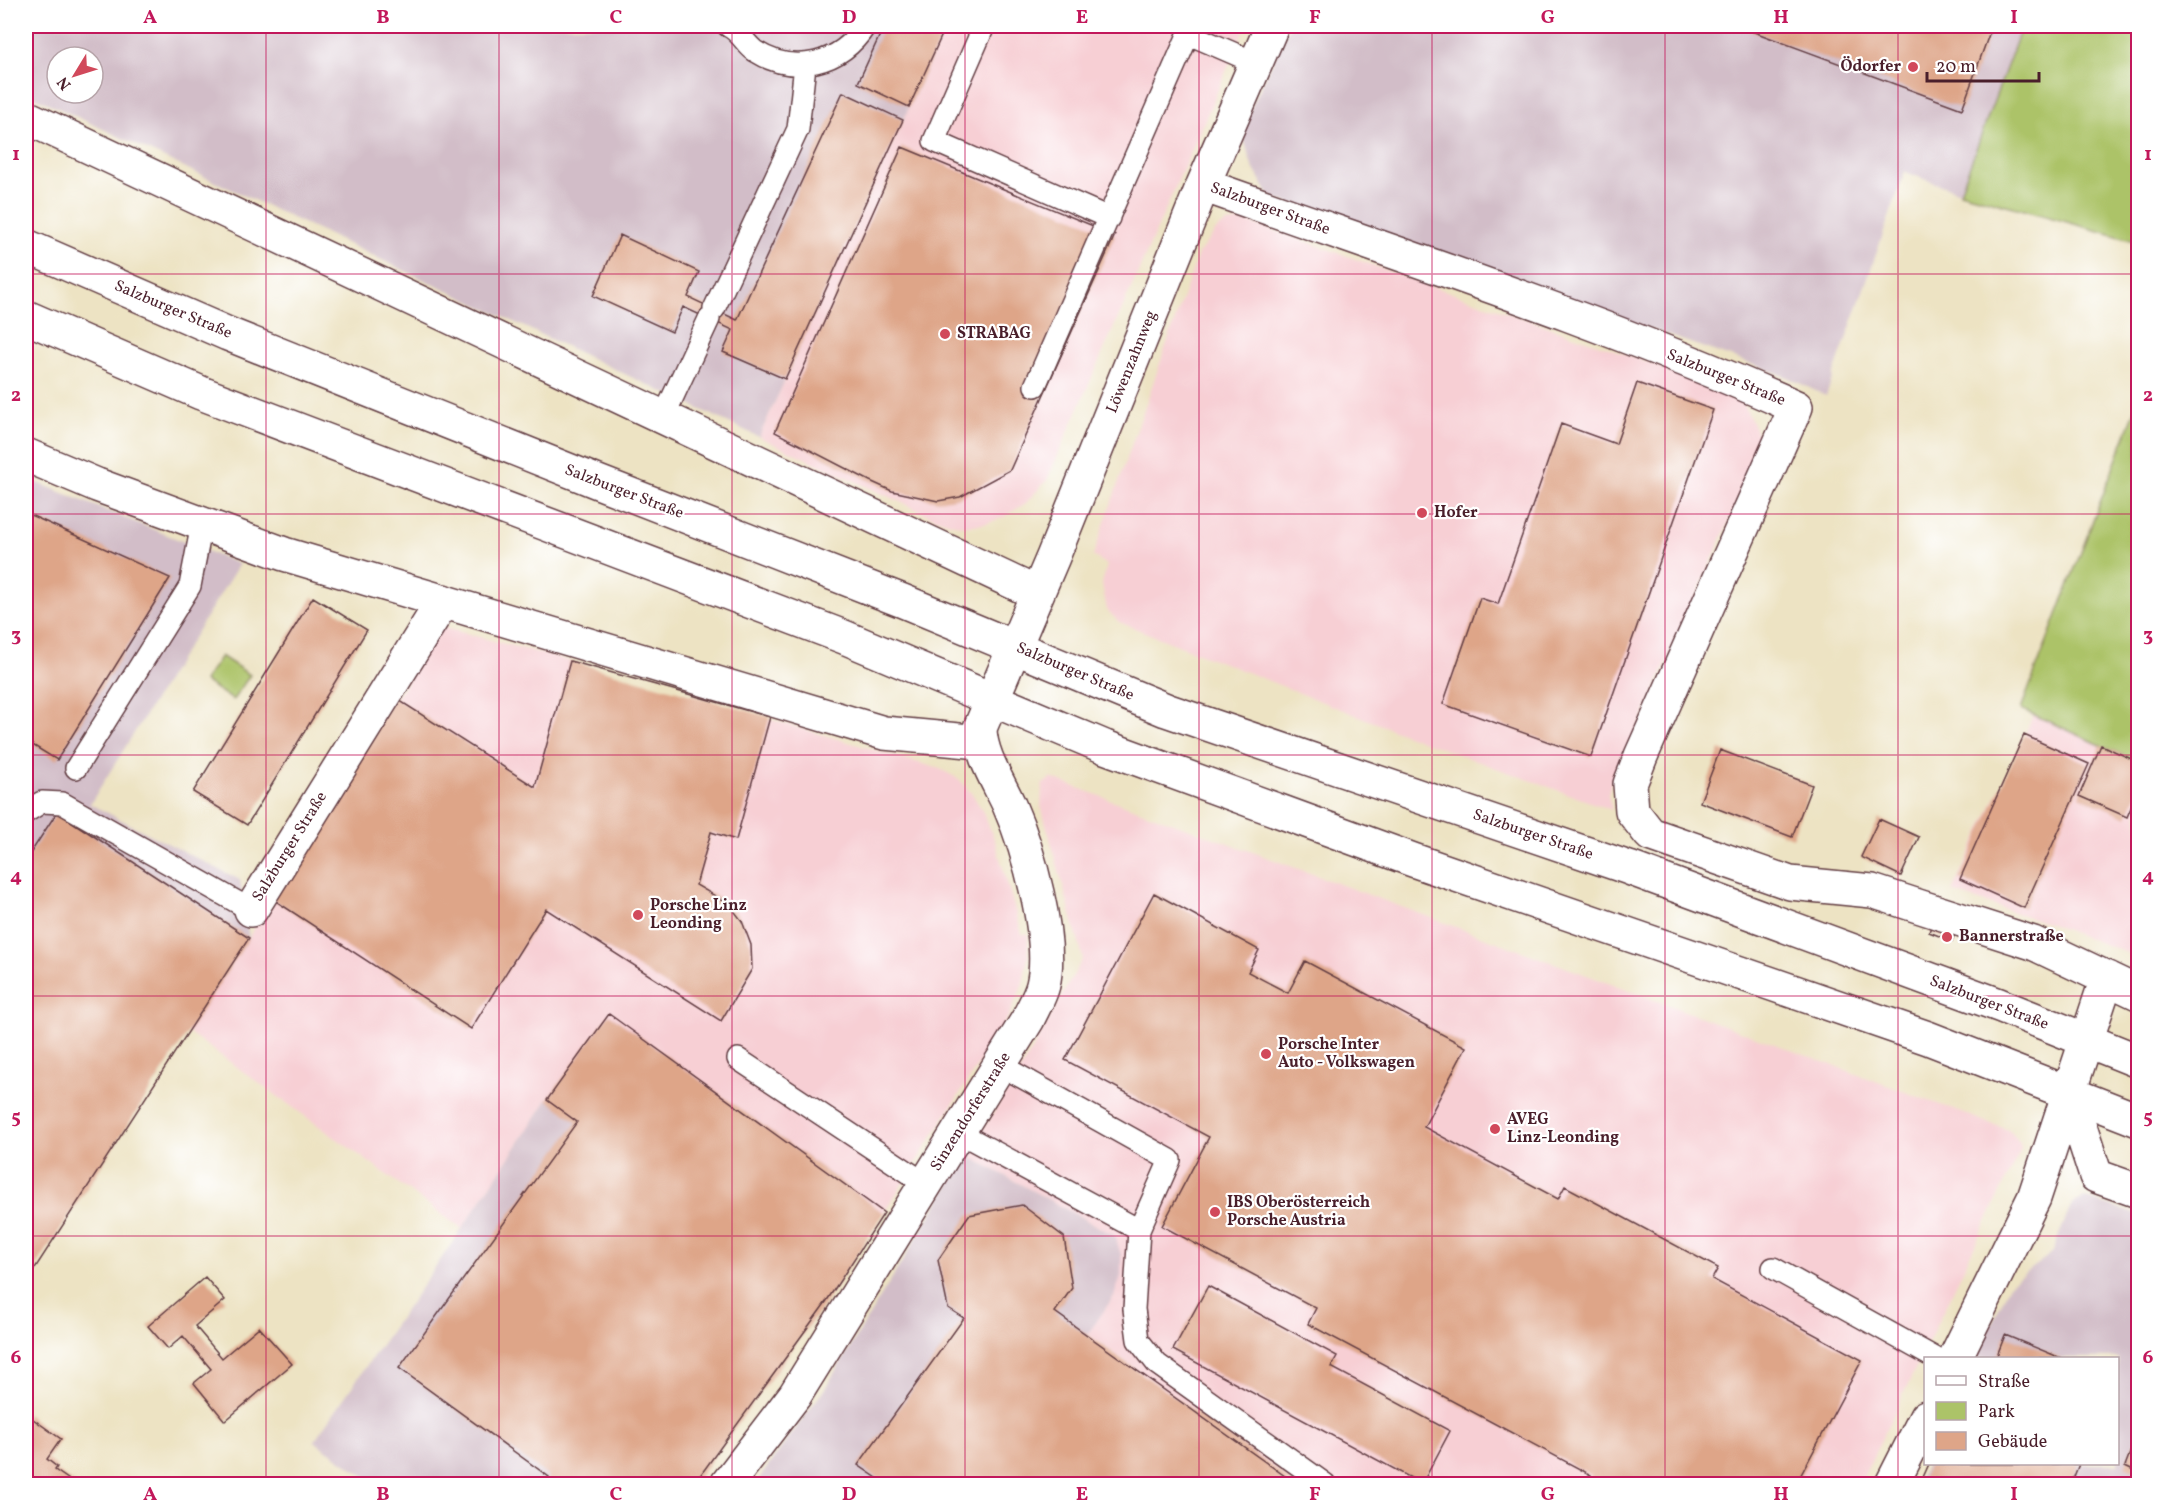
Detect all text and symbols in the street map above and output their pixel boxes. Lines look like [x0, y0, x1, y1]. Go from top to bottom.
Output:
text: A [143, 4, 157, 32]
text: B [376, 4, 390, 32]
text: C [610, 4, 623, 32]
text: D [842, 4, 856, 32]
text: E [1076, 4, 1088, 32]
text: F [1309, 4, 1321, 32]
text: G [1541, 4, 1555, 32]
text: H [1773, 4, 1789, 32]
text: I [2010, 4, 2018, 32]
north arrow [45, 45, 105, 105]
scale bar [1927, 45, 2040, 83]
text: 20 m [1936, 55, 1976, 80]
place label: Ödorfer [1841, 56, 1901, 78]
marker: Ödorfer [1906, 60, 1920, 74]
text: N [52, 71, 77, 94]
text: 1 [12, 141, 20, 169]
text: 1 [2144, 141, 2152, 169]
street label: Salzburger Straße [1207, 177, 1333, 241]
street label: Salzburger Straße [111, 275, 235, 345]
street label: Löwenzahnweg [1101, 307, 1163, 417]
place label: STRABAG [957, 323, 1031, 345]
marker: STRABAG [938, 327, 952, 341]
street label: Salzburger Straße [1663, 344, 1789, 412]
text: 2 [11, 382, 21, 410]
text: 2 [2143, 382, 2153, 410]
street label: Salzburger Straße [561, 459, 687, 525]
place label: Hofer [1434, 502, 1478, 524]
marker: Hofer [1415, 506, 1429, 520]
text: 3 [11, 622, 21, 650]
text: 3 [2143, 622, 2153, 650]
street label: Salzburger Straße [1013, 637, 1137, 707]
street label: Salzburger Straße [247, 788, 333, 906]
street label: Salzburger Straße [1470, 804, 1596, 866]
text: 4 [10, 863, 22, 891]
text: 4 [2142, 863, 2154, 891]
place label: Porsche Linz Leonding [650, 895, 747, 935]
marker: Porsche Linz Leonding [631, 908, 645, 922]
place label: Bannerstraße [1959, 926, 2064, 948]
marker: Bannerstraße [1940, 930, 1954, 944]
street label: Salzburger Straße [1926, 970, 2052, 1036]
place label: Porsche Inter Auto - Volkswagen [1278, 1034, 1415, 1074]
marker: Porsche Inter Auto - Volkswagen [1259, 1047, 1273, 1061]
street label: Sinzendorferstraße [925, 1048, 1017, 1176]
text: 5 [11, 1104, 21, 1132]
text: 5 [2143, 1104, 2153, 1132]
place label: AVEG Linz-Leonding [1507, 1109, 1619, 1149]
marker: AVEG Linz-Leonding [1488, 1122, 1502, 1136]
place label: IBS Oberösterreich Porsche Austria [1227, 1192, 1370, 1232]
marker: IBS Oberösterreich Porsche Austria [1208, 1205, 1222, 1219]
text: 6 [11, 1344, 22, 1372]
text: 6 [2143, 1344, 2154, 1372]
legend [1924, 1357, 2119, 1465]
text: Straße [1978, 1370, 2030, 1395]
text: Park [1978, 1400, 2015, 1425]
text: Gebäude [1978, 1430, 2047, 1455]
text: A [143, 1481, 157, 1509]
text: B [376, 1481, 390, 1509]
text: C [610, 1481, 623, 1509]
text: D [842, 1481, 856, 1509]
text: E [1076, 1481, 1088, 1509]
text: F [1309, 1481, 1321, 1509]
text: G [1541, 1481, 1555, 1509]
text: H [1773, 1481, 1789, 1509]
text: I [2010, 1481, 2018, 1509]

